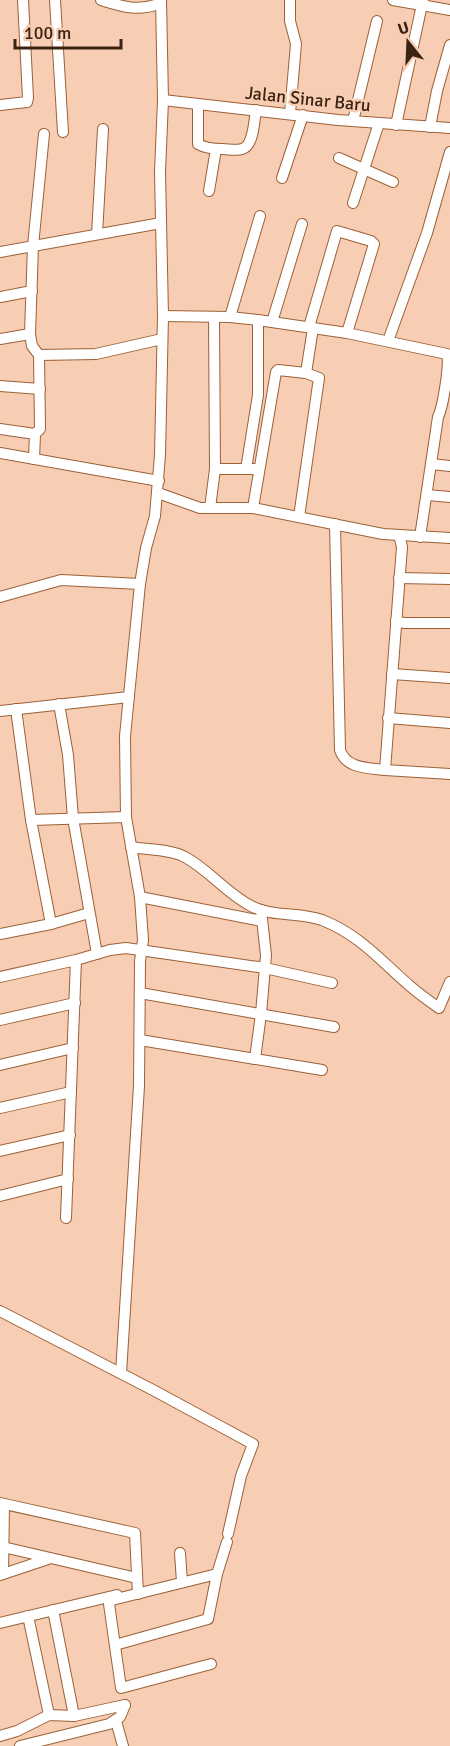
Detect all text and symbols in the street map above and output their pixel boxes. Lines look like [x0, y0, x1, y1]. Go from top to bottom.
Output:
scale bar [15, 12, 122, 50]
north arrow [378, 12, 438, 72]
text: U [395, 18, 412, 40]
text: 100 m [24, 22, 71, 44]
street label: Jalan Sinar Baru [244, 81, 372, 117]

